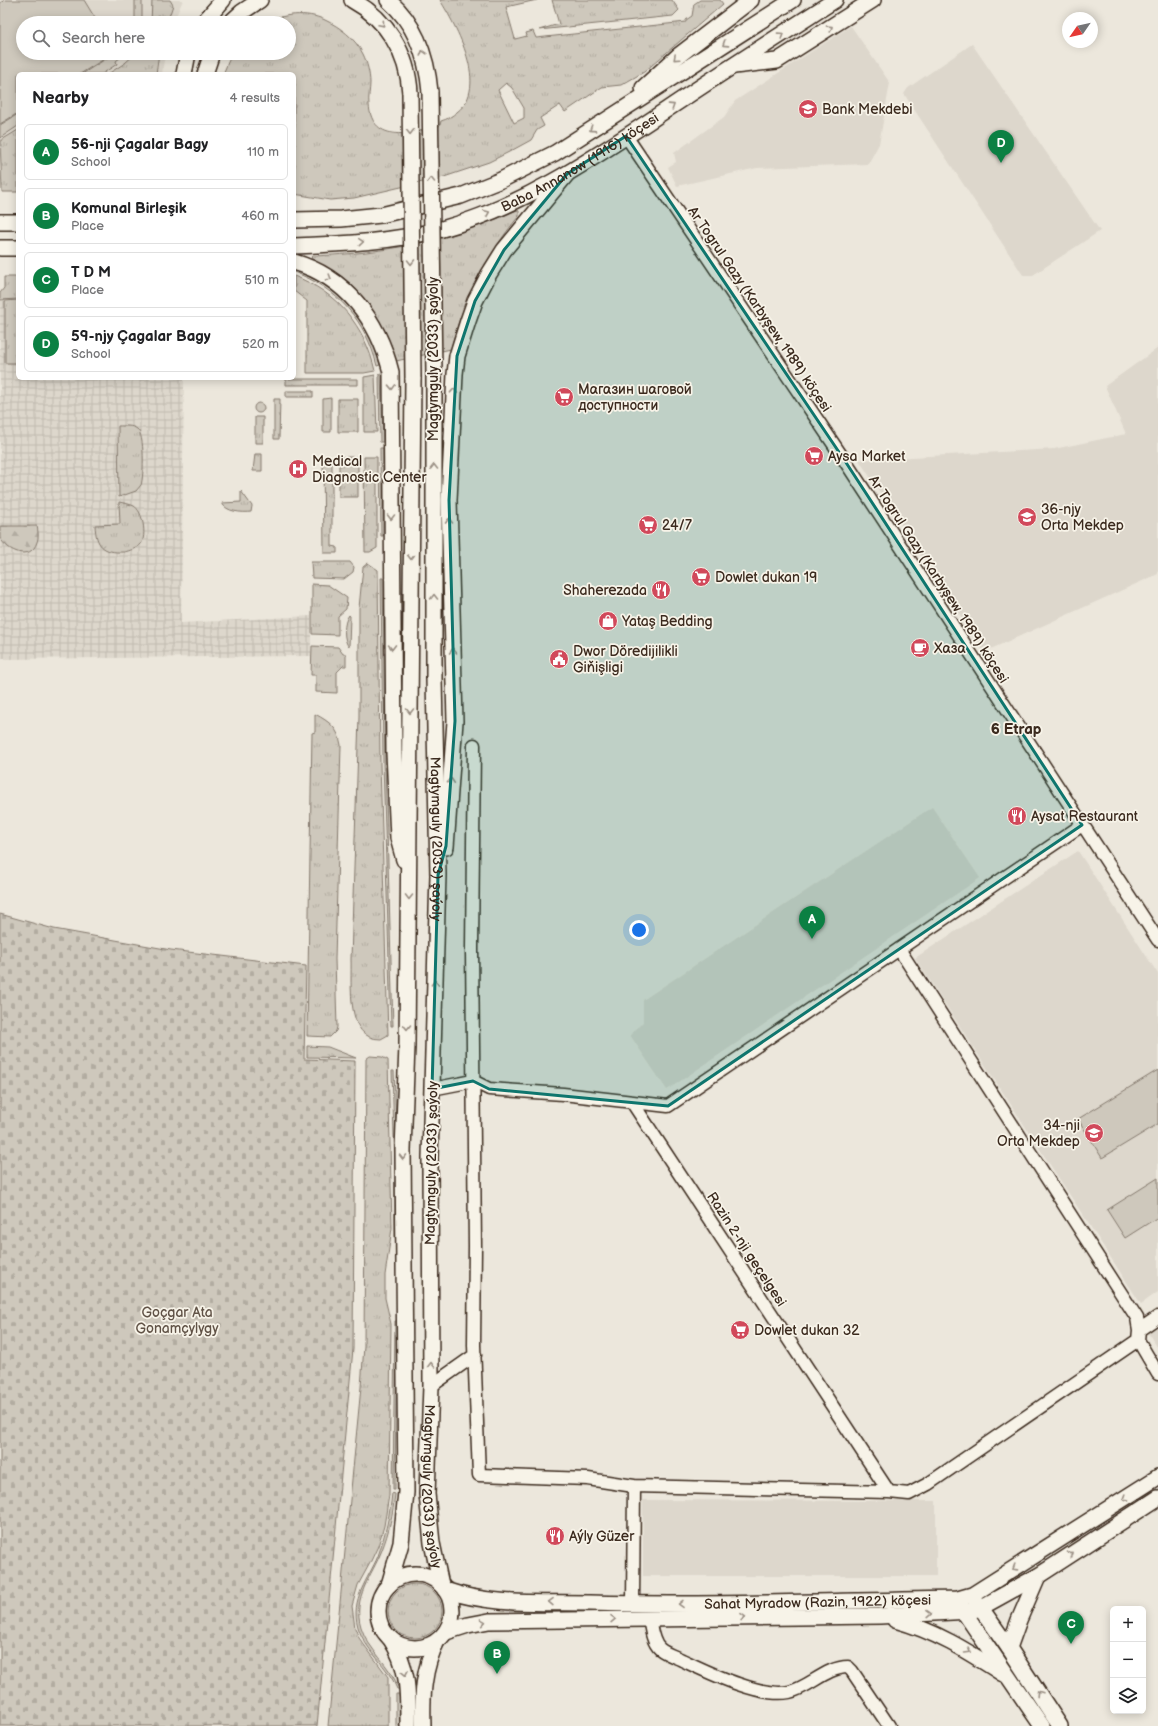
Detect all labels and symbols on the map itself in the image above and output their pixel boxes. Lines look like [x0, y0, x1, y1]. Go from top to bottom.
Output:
north arrow [1062, 12, 1098, 48]
one-way arrow [377, 19, 385, 27]
one-way arrow [826, 25, 833, 32]
one-way arrow [777, 32, 784, 40]
one-way arrow [722, 39, 729, 47]
one-way arrow [419, 50, 428, 57]
one-way arrow [673, 53, 681, 61]
school or university icon: Bank Mekdebi [797, 98, 819, 120]
place label: Bank Mekdebi [822, 101, 913, 118]
one-way arrow [667, 104, 674, 111]
street label: Baba Annanow (1916) köçesi [498, 109, 662, 216]
one-way arrow [589, 124, 596, 132]
one-way arrow [406, 129, 414, 135]
pin: D [988, 130, 1014, 163]
one-way arrow [427, 177, 435, 183]
street label: Ar Togrul Gazy (Karbyşew, 1989) köçesi [684, 203, 835, 415]
one-way arrow [483, 209, 490, 217]
one-way arrow [358, 238, 364, 247]
one-way arrow [407, 259, 416, 265]
one-way arrow [325, 273, 332, 281]
street label: Magtymguly (2033) şaýoly [425, 276, 442, 441]
place label: Магазин шаговой доступности [578, 381, 692, 414]
one-way arrow [388, 384, 396, 390]
supermarket icon: Магазин шаговой доступности [553, 386, 575, 408]
one-way arrow [450, 388, 458, 394]
supermarket icon: Aysa Market [803, 445, 825, 467]
place label: Aysa Market [828, 448, 906, 465]
place label: Medical Diagnostic Center [312, 453, 427, 486]
hospital icon: Medical Diagnostic Center [287, 458, 309, 480]
one-way arrow [430, 464, 438, 470]
street label: Ar Togrul Gazy (Karbyşew, 1989) köçesi [865, 472, 1012, 686]
place label: 36-njy Orta Mekdep [1041, 501, 1124, 534]
school or university icon: 36-njy Orta Mekdep [1016, 506, 1038, 528]
one-way arrow [387, 514, 395, 520]
supermarket icon: 24/7 [637, 514, 659, 536]
place label: 24/7 [662, 517, 692, 534]
one-way arrow [445, 518, 454, 524]
one-way arrow [407, 554, 415, 560]
supermarket icon: Dowlet dukan 19 [690, 566, 712, 588]
place label: Dowlet dukan 19 [715, 569, 817, 586]
restaurant icon: Shaherezada [650, 579, 672, 601]
place label: Shaherezada [563, 582, 647, 599]
one-way arrow [430, 594, 438, 600]
shop icon: Yataş Bedding [597, 610, 619, 632]
place label: Yataş Bedding [621, 613, 713, 630]
cafe icon: Хаза [909, 637, 931, 659]
place label: Хаза [934, 640, 966, 657]
place label: Dwor Döredijilikli Giňişligi [573, 643, 678, 676]
one-way arrow [388, 644, 396, 650]
one-way arrow [449, 648, 457, 654]
public building icon: Dwor Döredijilikli Giňişligi [548, 648, 570, 670]
one-way arrow [406, 708, 414, 714]
district label: 6 Etrap [991, 720, 1042, 739]
street label: Magtymguly (2033) şaýoly [427, 757, 446, 922]
one-way arrow [446, 778, 455, 784]
restaurant icon: Aysat Restaurant [1006, 805, 1028, 827]
place label: Aysat Restaurant [1031, 808, 1139, 825]
one-way arrow [405, 894, 413, 900]
pin: A [799, 906, 825, 939]
your location [629, 920, 649, 940]
one-way arrow [431, 980, 439, 986]
one-way arrow [403, 1024, 412, 1030]
street label: Magtymguly (2033) şaýoly [422, 1080, 441, 1245]
place label: 34-nji Orta Mekdep [997, 1117, 1080, 1150]
school or university icon: 34-nji Orta Mekdep [1083, 1122, 1105, 1144]
one-way arrow [399, 1154, 407, 1160]
street label: Razin 2-nji geçelgesi [703, 1189, 790, 1310]
park label: Goçgar Ata Gonamçylygy [135, 1304, 219, 1337]
supermarket icon: Dowlet dukan 32 [729, 1319, 751, 1341]
place label: Dowlet dukan 32 [754, 1322, 860, 1339]
one-way arrow [427, 1362, 435, 1368]
street label: Magtymguly (2033) şaýoly [418, 1404, 445, 1571]
one-way arrow [1122, 1493, 1129, 1501]
restaurant icon: Aýly Güzer [544, 1525, 566, 1547]
place label: Aýly Güzer [569, 1528, 635, 1545]
one-way arrow [1067, 1551, 1074, 1559]
one-way arrow [1012, 1563, 1019, 1571]
street label: Sahat Myradow (Razin, 1922) köçesi [704, 1591, 931, 1613]
one-way arrow [548, 1598, 554, 1606]
one-way arrow [678, 1600, 684, 1608]
one-way arrow [926, 1609, 932, 1618]
pin: C [1058, 1611, 1084, 1644]
one-way arrow [740, 1613, 746, 1621]
one-way arrow [610, 1615, 616, 1623]
one-way arrow [480, 1618, 486, 1627]
pin: B [484, 1641, 510, 1674]
one-way arrow [964, 1647, 971, 1654]
one-way arrow [401, 1669, 409, 1676]
one-way arrow [1036, 1690, 1043, 1697]

